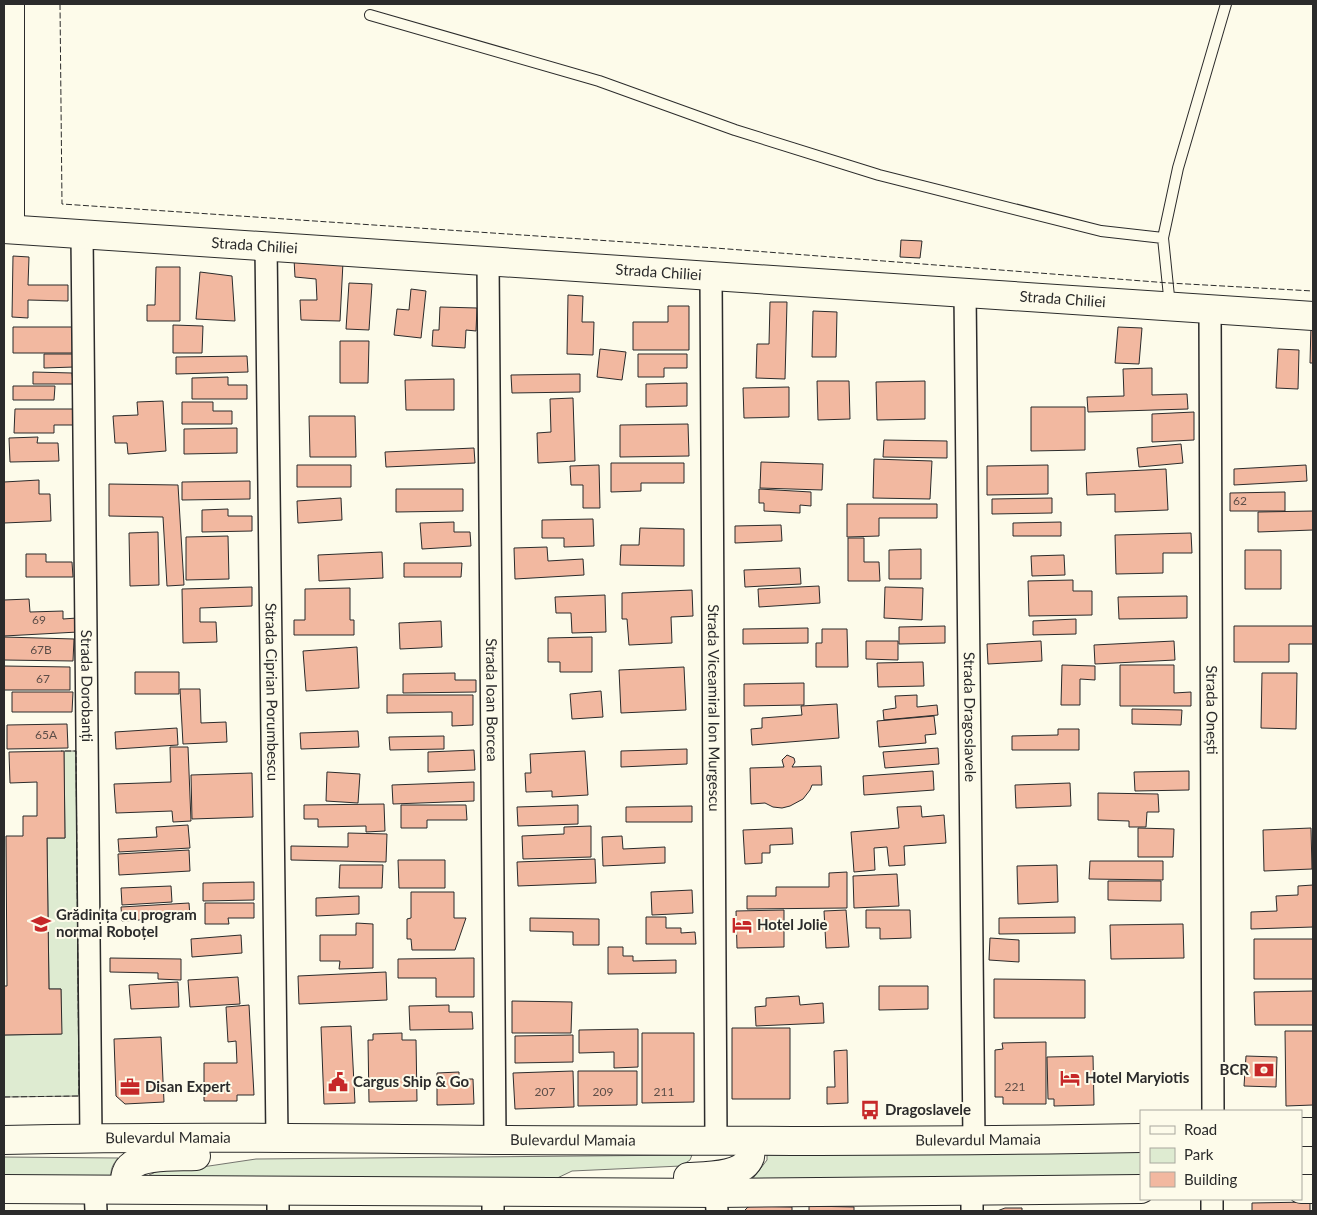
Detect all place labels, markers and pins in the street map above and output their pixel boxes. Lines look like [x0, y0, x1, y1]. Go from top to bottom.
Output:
place label: Grădinița cu program normal Roboțel [56, 905, 197, 940]
school or university icon: Grădinița cu program normal Roboțel [30, 913, 52, 935]
hotel icon: Hotel Jolie [731, 914, 753, 936]
place label: Hotel Jolie [757, 915, 828, 933]
bank icon: BCR [1253, 1059, 1275, 1081]
place label: BCR [1220, 1060, 1249, 1078]
hotel icon: Hotel Maryiotis [1059, 1067, 1081, 1089]
place label: Hotel Maryiotis [1085, 1068, 1190, 1086]
public building icon: Cargus Ship & Go [327, 1071, 349, 1093]
place label: Cargus Ship & Go [353, 1072, 470, 1090]
office icon: Disan Expert [119, 1076, 141, 1098]
place label: Disan Expert [145, 1077, 231, 1095]
bus stop icon: Dragoslavele [859, 1099, 881, 1121]
place label: Dragoslavele [885, 1100, 971, 1118]

